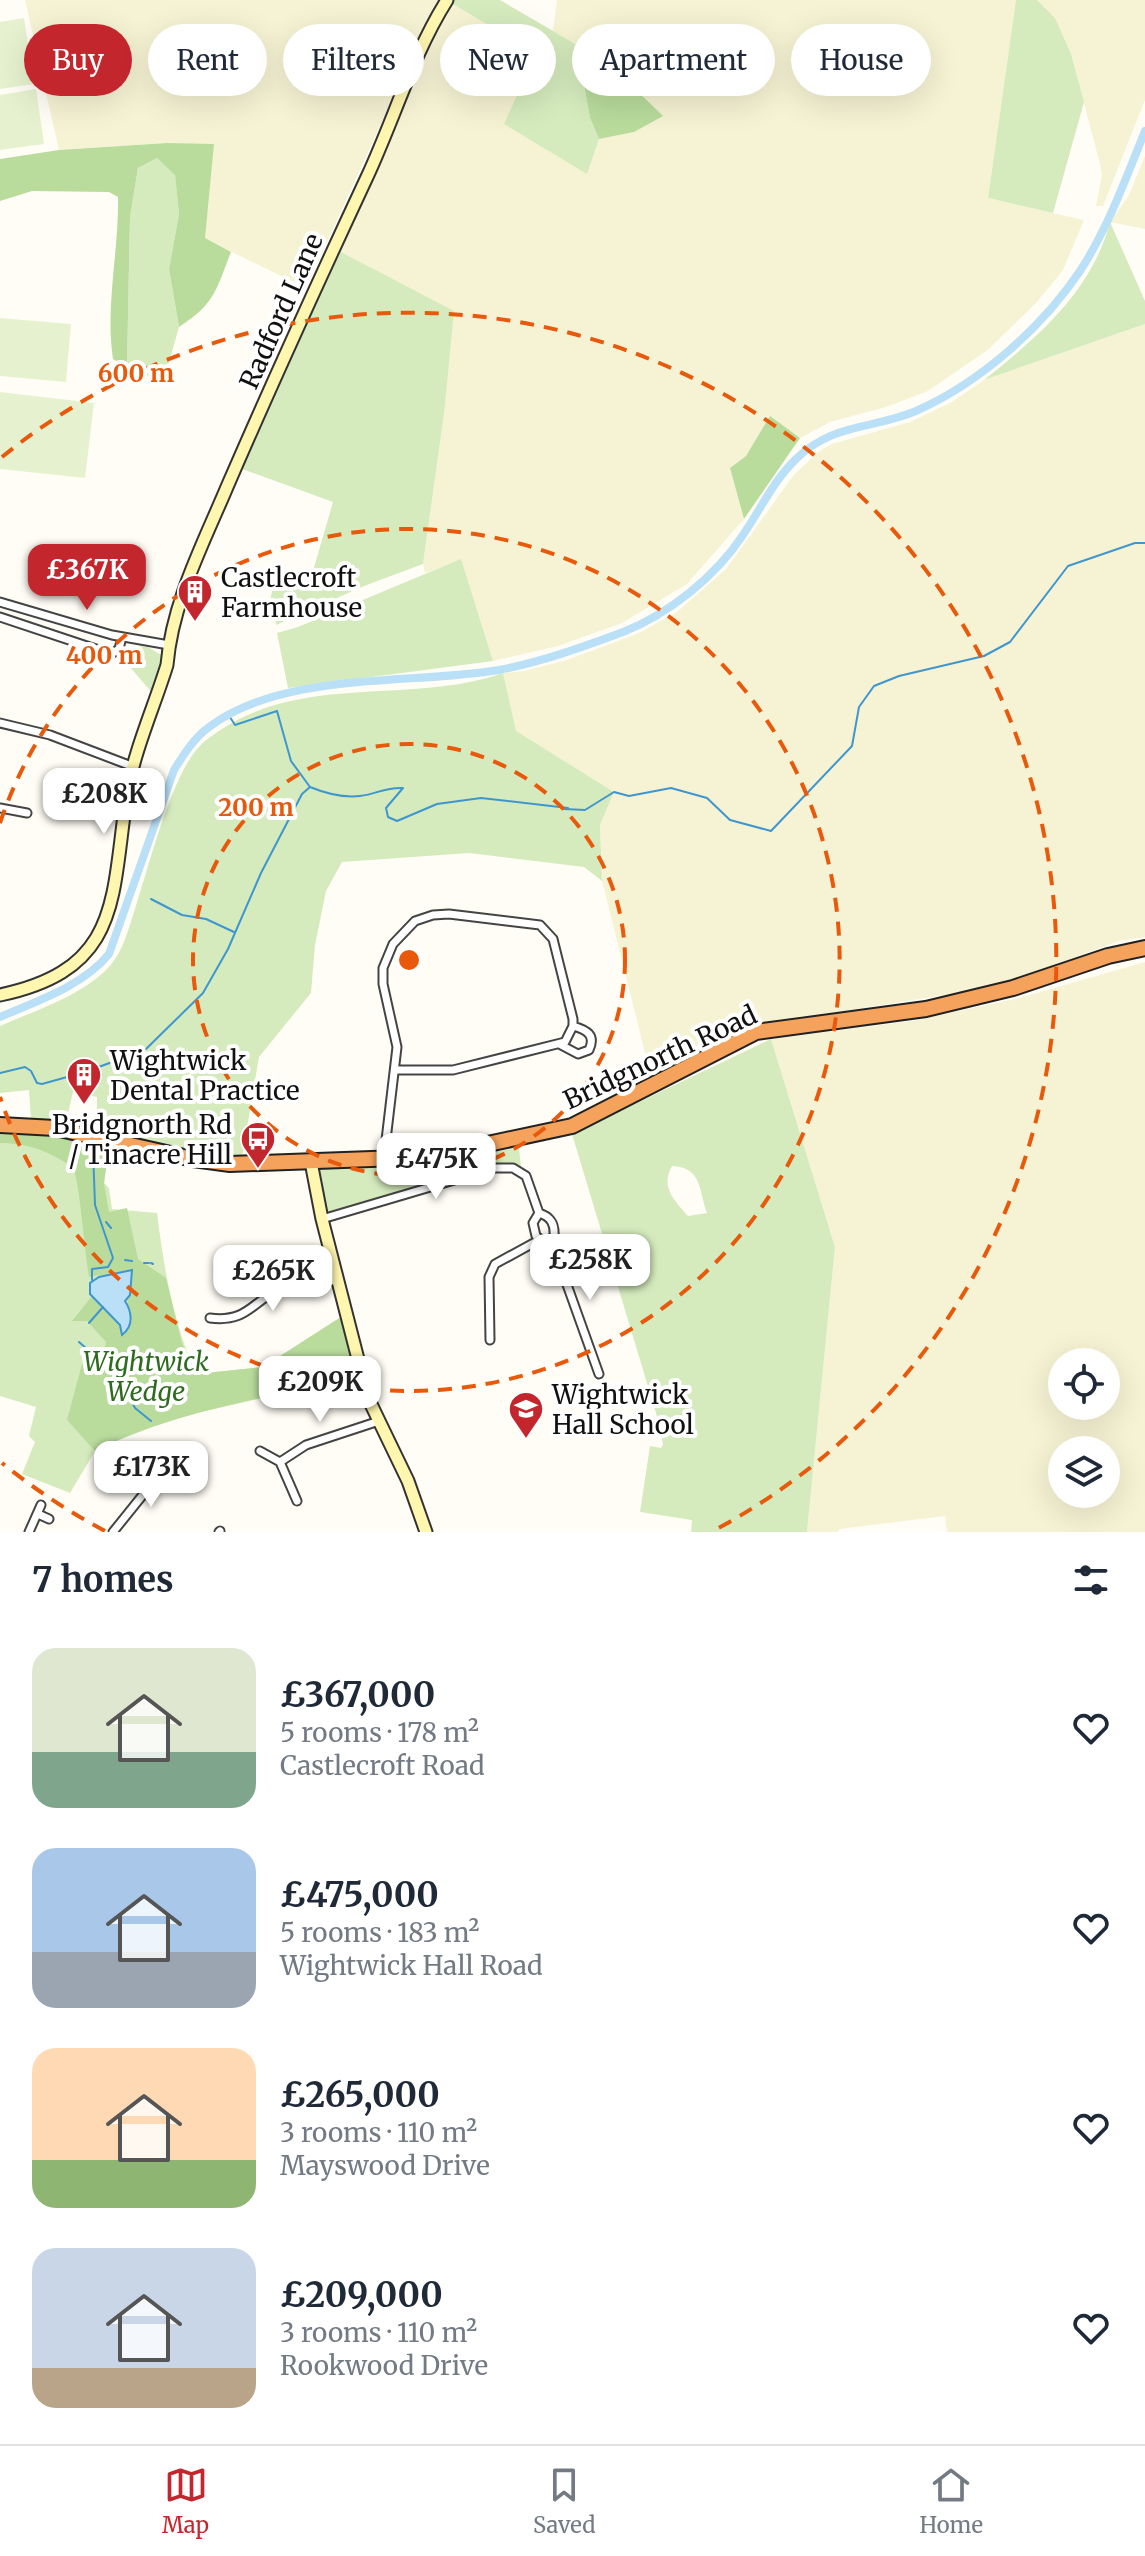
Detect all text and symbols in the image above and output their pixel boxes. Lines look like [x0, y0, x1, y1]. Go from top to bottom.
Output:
chip: Buy [24, 24, 132, 96]
chip: Rent [148, 24, 267, 96]
chip: Filters [283, 24, 424, 96]
chip: New [440, 24, 556, 96]
chip: Apartment [572, 24, 775, 96]
chip: House [791, 24, 931, 96]
street label: Radford Lane [232, 228, 330, 394]
text: 600 m [98, 358, 174, 389]
pin: £367K [31, 544, 143, 612]
text: £367K [46, 553, 128, 586]
place label: Castlecroft Farmhouse [221, 561, 362, 624]
building icon: Castlecroft Farmhouse [176, 573, 214, 623]
text: 400 m [66, 640, 142, 671]
pin: £208K [48, 768, 160, 836]
text: £208K [61, 777, 147, 810]
text: 200 m [218, 792, 294, 823]
centre of rings [395, 946, 423, 974]
street label: Bridgnorth Road [558, 998, 762, 1116]
place label: Wightwick Dental Practice [109, 1044, 300, 1107]
building icon: Wightwick Dental Practice [65, 1056, 103, 1106]
place label: Bridgnorth Rd / Tinacre Hill [52, 1108, 232, 1171]
bus stop icon: Bridgnorth Rd / Tinacre Hill [239, 1120, 277, 1170]
pin: £475K [380, 1133, 492, 1201]
text: £475K [395, 1142, 477, 1175]
pin: £258K [534, 1234, 646, 1302]
text: £258K [548, 1243, 632, 1276]
pin: £265K [217, 1245, 329, 1313]
text: £265K [231, 1254, 315, 1287]
park label: Wightwick Wedge [83, 1345, 209, 1408]
map controls [1048, 1348, 1120, 1508]
button: locate [1048, 1348, 1120, 1420]
pin: £209K [264, 1356, 376, 1424]
text: £209K [277, 1365, 363, 1398]
place label: Wightwick Hall School [551, 1378, 694, 1441]
school or university icon: Wightwick Hall School [507, 1390, 545, 1440]
button: layers [1048, 1436, 1120, 1508]
pin: £173K [95, 1441, 207, 1509]
text: £173K [112, 1450, 190, 1483]
icon: filters [1069, 1558, 1113, 1602]
text: 7 homes [32, 1559, 174, 1601]
text: £367,000 [280, 1674, 435, 1716]
icon: home [96, 1680, 192, 1776]
icon: heart [1069, 1706, 1113, 1750]
text: 5 rooms · 178 m² [280, 1716, 479, 1749]
text: Castlecroft Road [280, 1749, 485, 1782]
text: £475,000 [280, 1874, 439, 1916]
icon: home [96, 1880, 192, 1976]
icon: heart [1069, 1906, 1113, 1950]
text: 5 rooms · 183 m² [280, 1916, 479, 1949]
text: Wightwick Hall Road [280, 1949, 543, 1982]
text: £265,000 [280, 2074, 440, 2116]
icon: home [96, 2080, 192, 2176]
icon: heart [1069, 2106, 1113, 2150]
text: 3 rooms · 110 m² [280, 2116, 477, 2149]
text: Mayswood Drive [280, 2149, 490, 2182]
text: £209,000 [280, 2274, 443, 2316]
icon: home [96, 2280, 192, 2376]
icon: heart [1069, 2306, 1113, 2350]
text: 3 rooms · 110 m² [280, 2316, 477, 2349]
text: Rookwood Drive [280, 2349, 488, 2382]
tab: Map [162, 2463, 209, 2539]
tab: Saved [533, 2463, 595, 2539]
tab: Home [920, 2463, 983, 2539]

